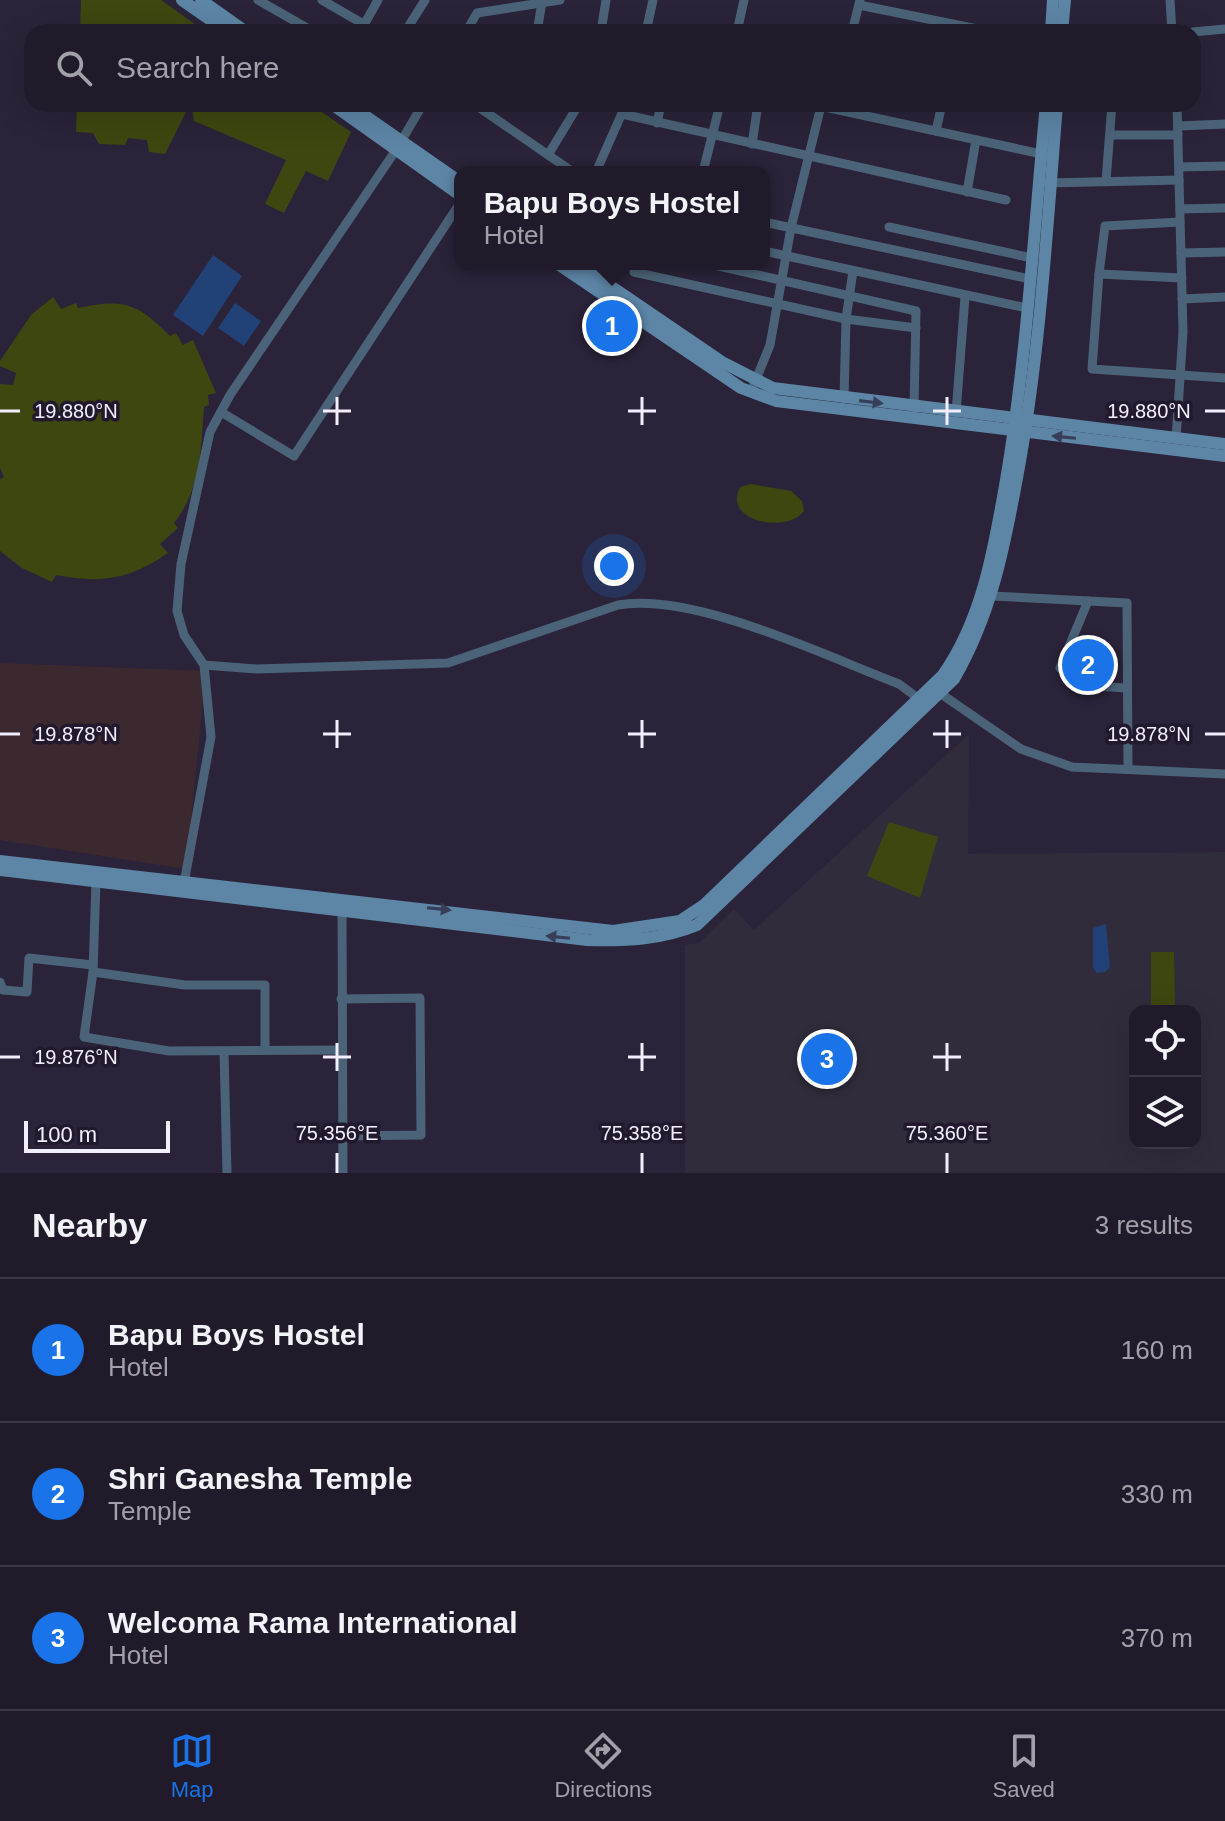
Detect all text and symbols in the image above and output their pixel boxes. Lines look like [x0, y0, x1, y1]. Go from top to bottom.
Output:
search box [24, 24, 1201, 112]
icon: search [52, 46, 96, 90]
text: Search here [116, 51, 279, 84]
popup [454, 166, 770, 270]
text: Bapu Boys Hostel [484, 186, 740, 219]
text: Hotel [484, 220, 544, 250]
pin: 1 [586, 296, 638, 356]
one-way arrow [859, 396, 884, 409]
text: 19.880°N [34, 400, 118, 422]
text: 19.880°N [1107, 400, 1191, 422]
one-way arrow [1051, 431, 1076, 444]
your location [594, 546, 634, 586]
pin: 2 [1062, 635, 1114, 695]
text: 19.878°N [34, 723, 118, 745]
text: 19.878°N [1107, 723, 1191, 745]
one-way arrow [427, 903, 452, 916]
one-way arrow [545, 931, 570, 944]
map controls [1129, 1005, 1201, 1149]
button: locate [1129, 1005, 1201, 1077]
pin: 3 [801, 1029, 853, 1089]
text: 19.876°N [34, 1046, 118, 1068]
button: layers [1129, 1077, 1201, 1149]
scale bar [24, 1117, 170, 1153]
text: 100 m [36, 1122, 97, 1147]
text: 75.356°E [296, 1122, 378, 1144]
text: 75.358°E [601, 1122, 683, 1144]
text: 75.360°E [906, 1122, 988, 1144]
text: Nearby [32, 1206, 147, 1244]
text: 3 results [1095, 1210, 1193, 1240]
text: Bapu Boys Hostel [108, 1318, 365, 1351]
text: 1 [51, 1335, 65, 1365]
text: 160 m [1121, 1335, 1193, 1365]
text: Hotel [108, 1352, 169, 1382]
text: Shri Ganesha Temple [108, 1462, 413, 1495]
text: 2 [51, 1479, 65, 1509]
text: 330 m [1121, 1479, 1193, 1509]
text: Temple [108, 1496, 192, 1526]
text: Welcoma Rama International [108, 1606, 518, 1639]
text: 3 [51, 1623, 65, 1653]
text: 370 m [1121, 1623, 1193, 1653]
text: Hotel [108, 1640, 169, 1670]
tab: Map [170, 1729, 214, 1803]
tab: Directions [554, 1729, 652, 1803]
tab: Saved [992, 1729, 1055, 1803]

